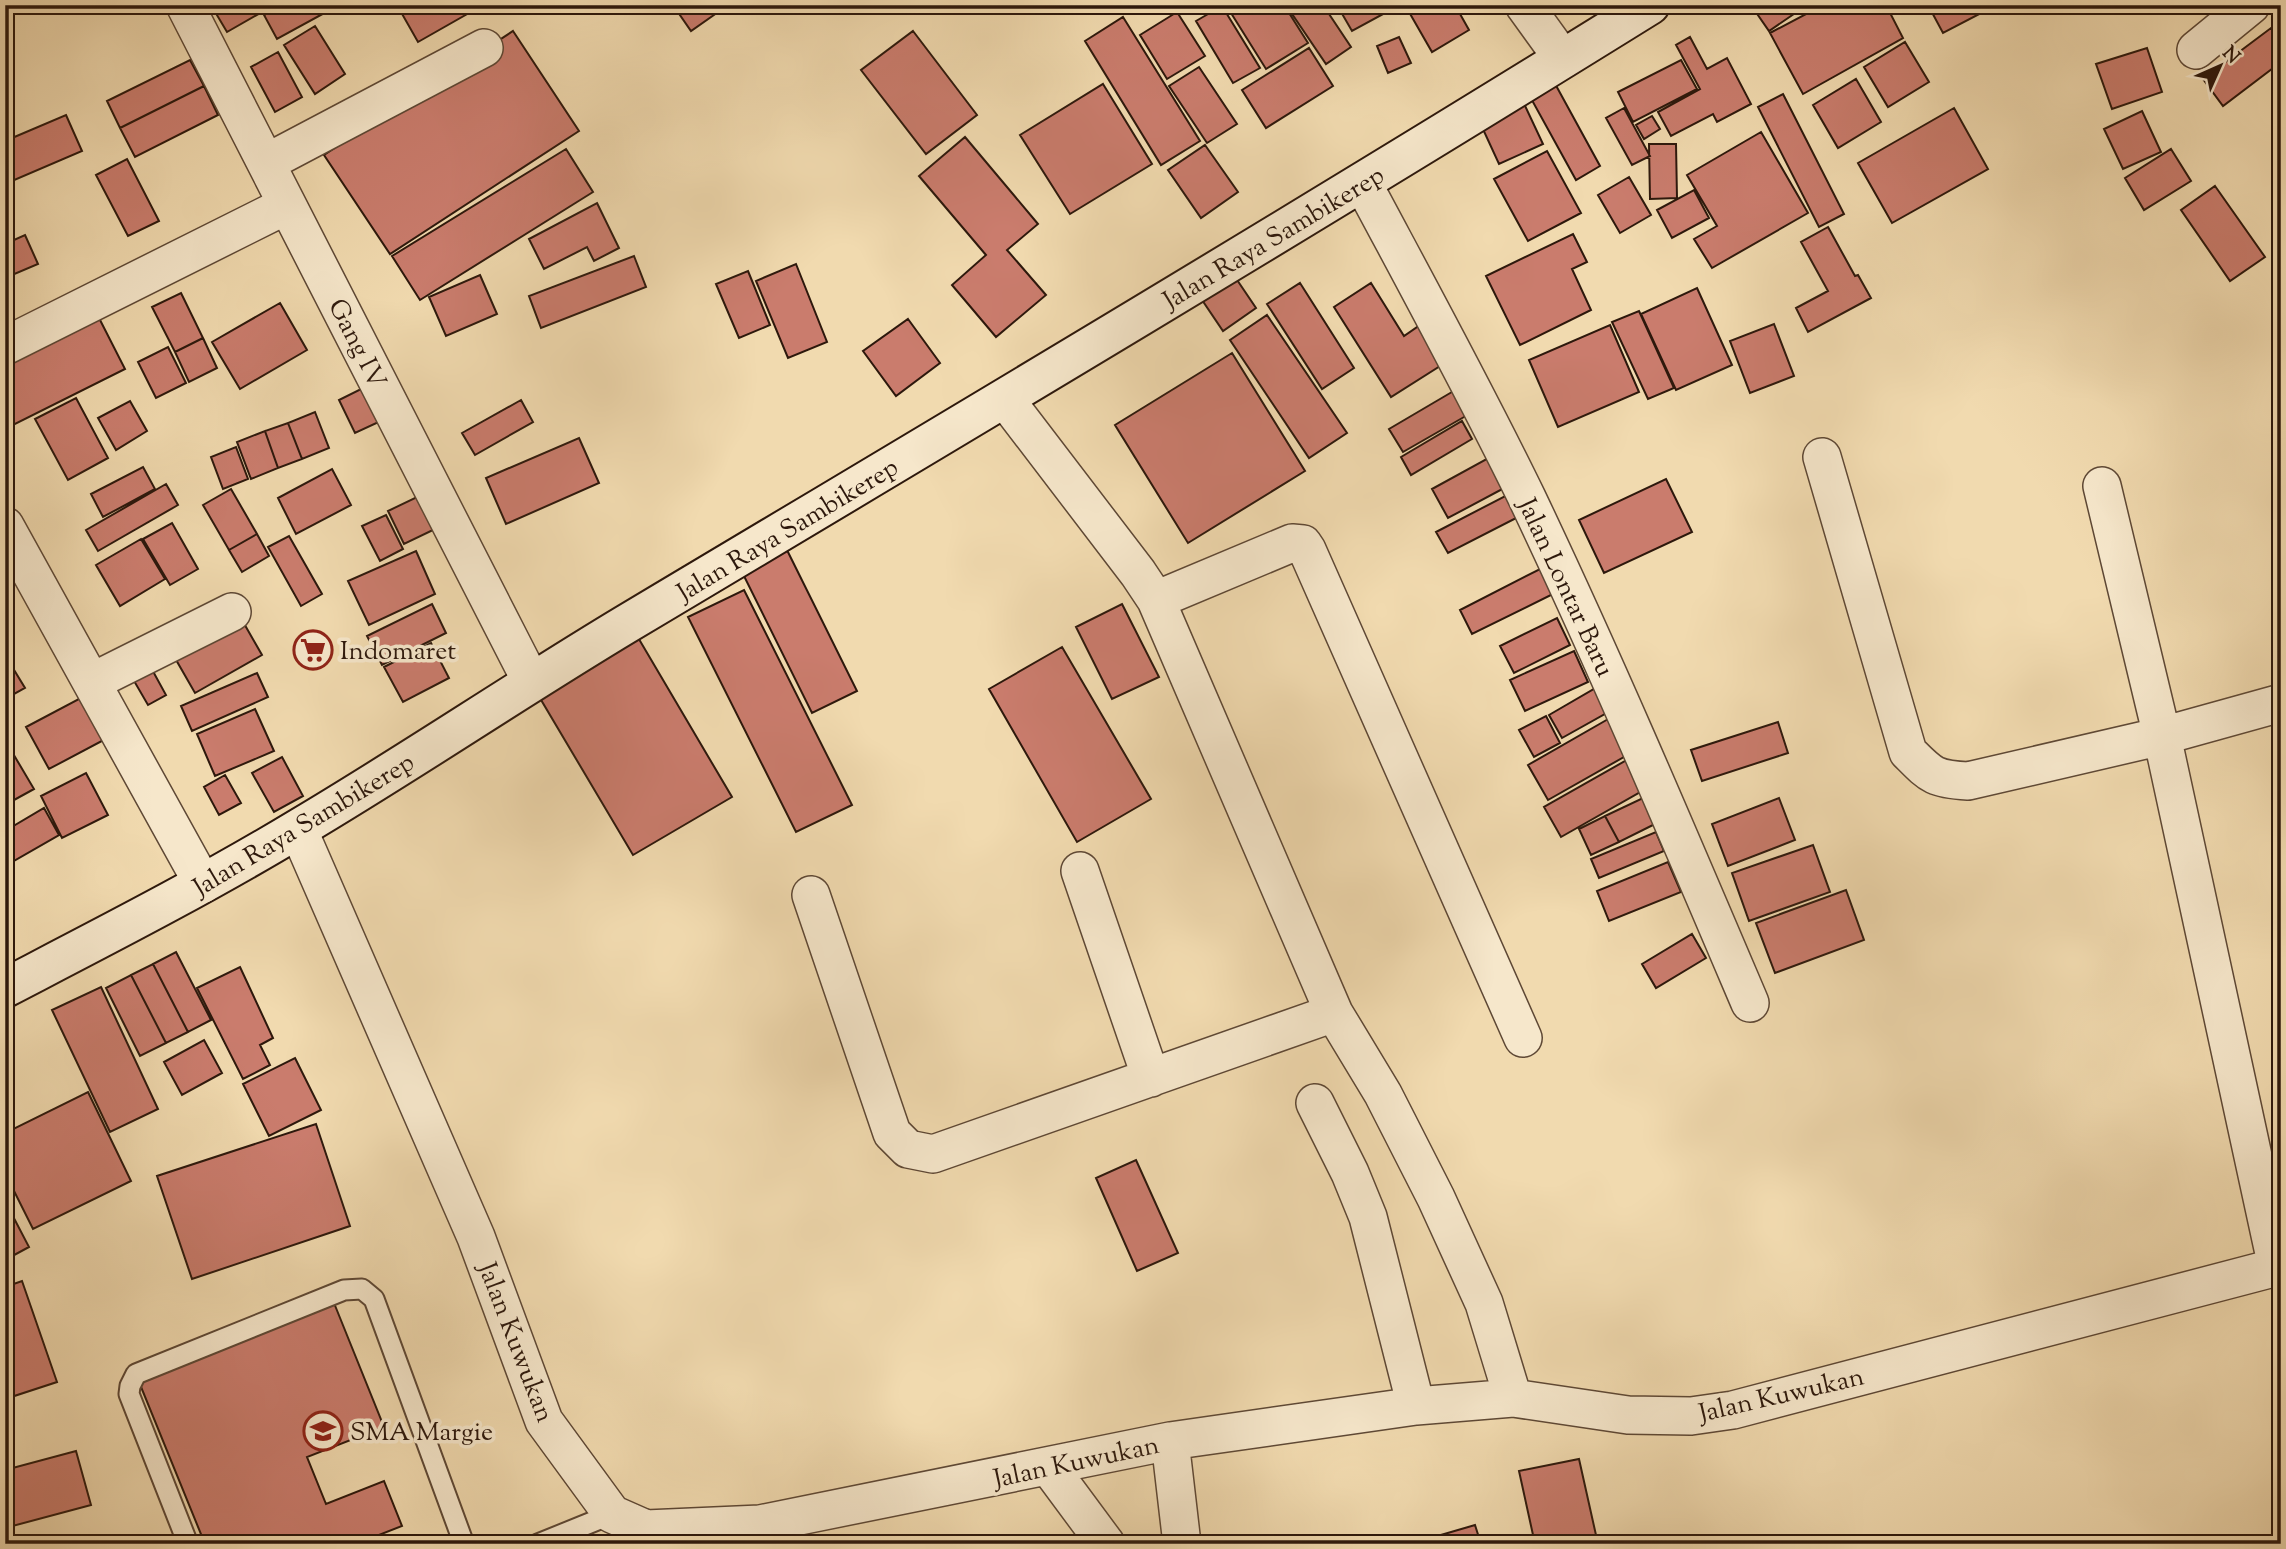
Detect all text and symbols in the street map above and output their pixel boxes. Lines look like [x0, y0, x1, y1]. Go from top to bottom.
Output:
north arrow [2184, 32, 2254, 102]
text: N [2215, 41, 2245, 71]
street label: Jalan Raya Sambikerep [1155, 158, 1392, 321]
street label: Gang IV [317, 293, 394, 395]
street label: Jalan Raya Sambikerep [669, 450, 906, 613]
street label: Jalan Lontar Baru [1506, 491, 1622, 683]
supermarket icon: Indomaret [292, 629, 334, 671]
place label: Indomaret [340, 634, 456, 671]
street label: Jalan Raya Sambikerep [185, 745, 422, 908]
street label: Jalan Kuwukan [466, 1256, 562, 1428]
street label: Jalan Kuwukan [1693, 1359, 1868, 1434]
school or university icon: SMA Margie [302, 1410, 344, 1452]
place label: SMA Margie [350, 1415, 493, 1452]
street label: Jalan Kuwukan [988, 1428, 1163, 1499]

